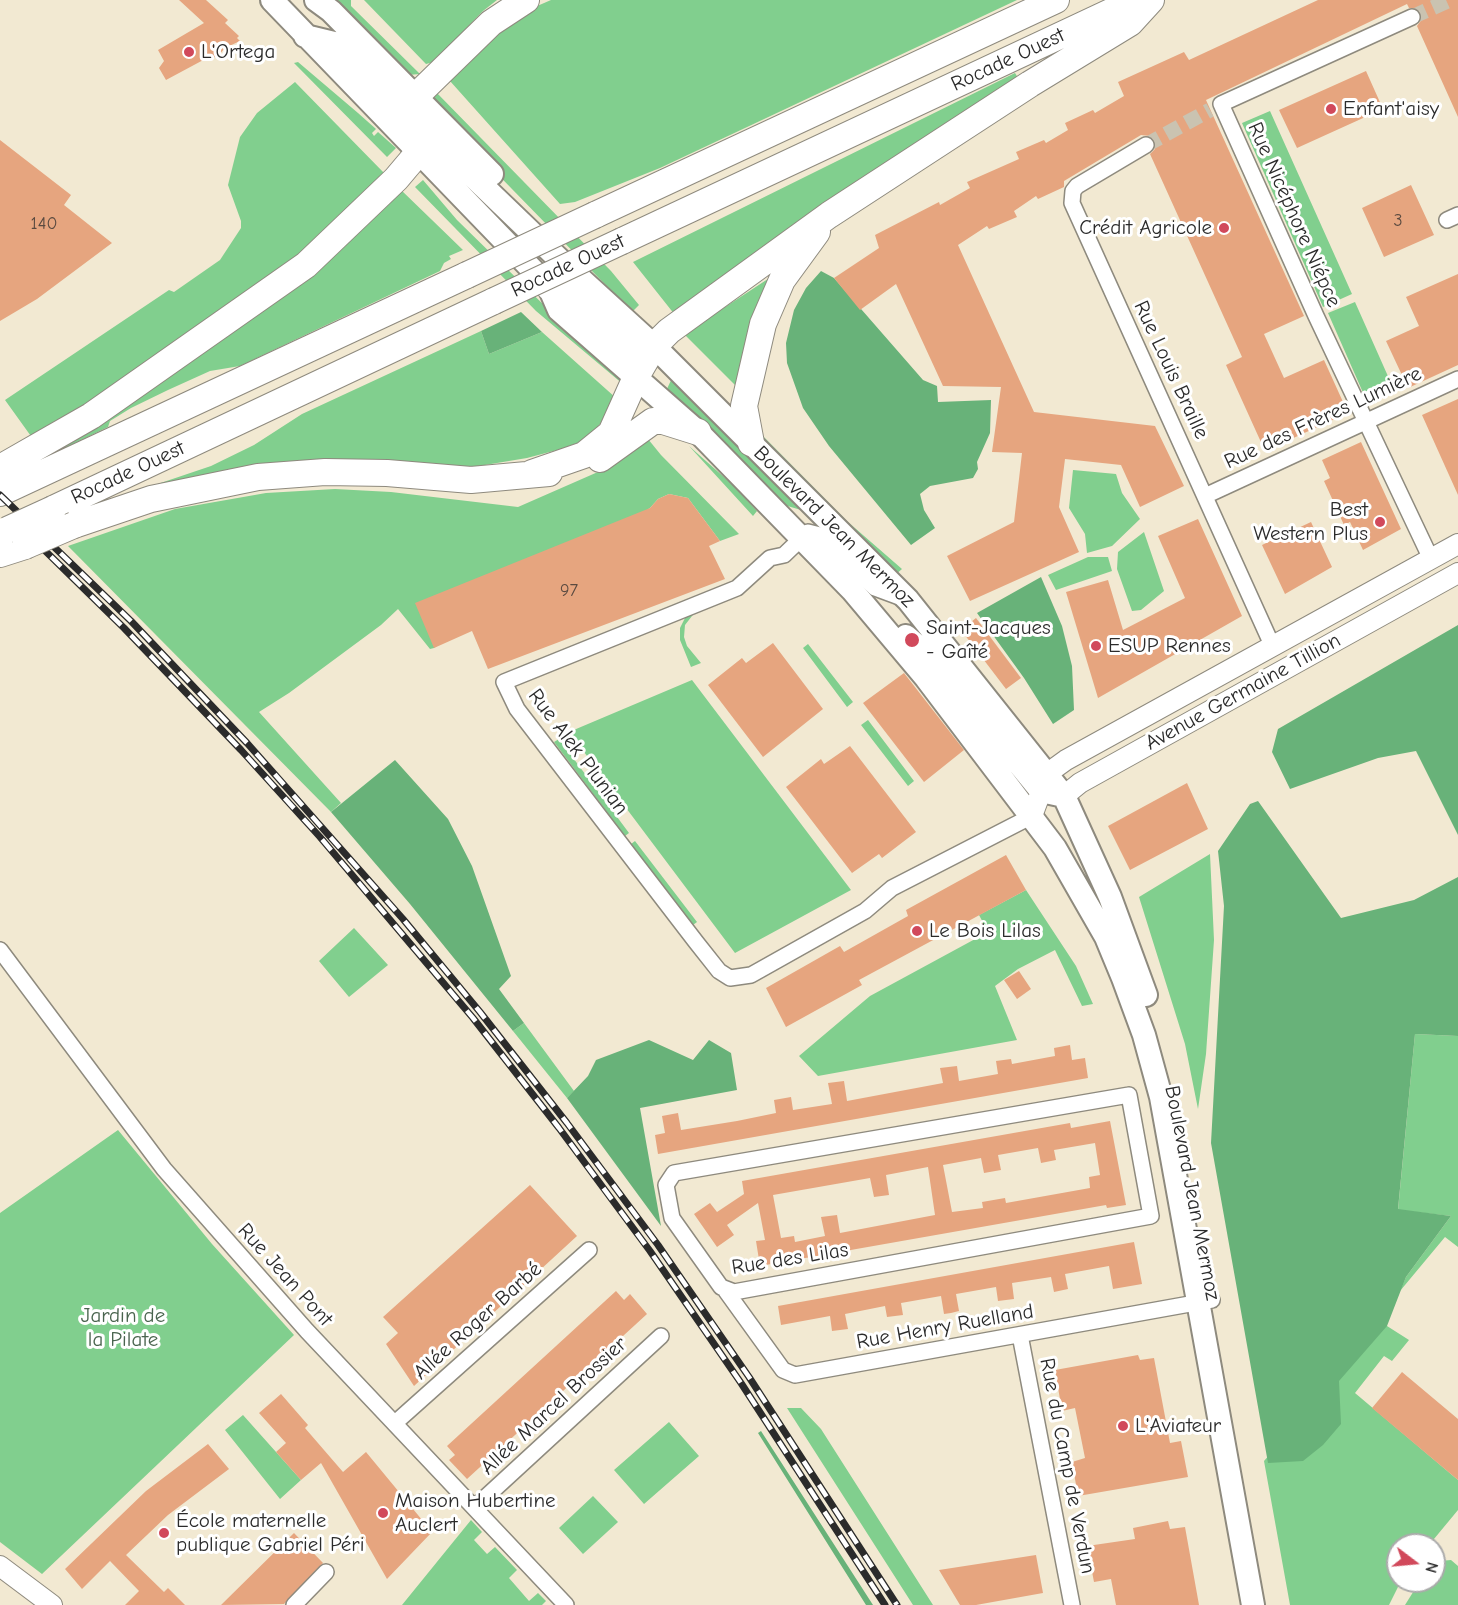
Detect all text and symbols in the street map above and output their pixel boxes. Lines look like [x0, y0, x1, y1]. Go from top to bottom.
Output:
street label: Rocade Ouest [947, 23, 1069, 97]
place label: L'Ortega [201, 39, 275, 65]
marker: L'Ortega [182, 45, 196, 59]
place label: Enfant'aisy [1343, 96, 1439, 122]
marker: Enfant'aisy [1324, 102, 1338, 116]
street label: Rue Nicéphore Niépce [1242, 119, 1346, 311]
house number: 3 [1393, 210, 1403, 232]
house number: 140 [31, 213, 57, 235]
place label: Crédit Agricole [1079, 215, 1212, 241]
marker: Crédit Agricole [1217, 221, 1231, 235]
street label: Rocade Ouest [507, 229, 629, 303]
street label: Rue Louis Braille [1128, 297, 1214, 443]
street label: Rue des Frères Lumière [1220, 361, 1426, 475]
street label: Rocade Ouest [67, 436, 189, 510]
street label: Boulevard Jean Mermoz [748, 441, 920, 613]
place label: Best Western Plus [1253, 497, 1368, 547]
marker: Best Western Plus [1373, 515, 1387, 529]
house number: 97 [560, 580, 578, 602]
place label: Saint-Jacques - Gaîté [926, 615, 1051, 665]
street label: Avenue Germaine Tillion [1141, 628, 1345, 756]
marker: Saint-Jacques - Gaîté [903, 631, 921, 649]
place label: ESUP Rennes [1108, 633, 1231, 659]
marker: ESUP Rennes [1089, 639, 1103, 653]
street label: Rue Alek Plunian [522, 684, 634, 820]
place label: Le Bois Lilas [929, 918, 1041, 944]
marker: Le Bois Lilas [910, 924, 924, 938]
street label: Boulevard Jean Mermoz [1159, 1084, 1225, 1302]
street label: Rue Jean Pont [232, 1218, 338, 1332]
street label: Rue des Lilas [730, 1237, 850, 1281]
street label: Allée Roger Barbé [409, 1257, 547, 1385]
street label: Rue Henry Ruelland [854, 1299, 1036, 1355]
park label: Jardin de la Pilate [81, 1303, 165, 1353]
street label: Allée Marcel Brossier [476, 1332, 632, 1480]
street label: Rue du Camp de Verdun [1034, 1356, 1100, 1576]
place label: L'Aviateur [1135, 1413, 1221, 1439]
marker: L'Aviateur [1116, 1419, 1130, 1433]
place label: Maison Hubertine Auclert [395, 1488, 556, 1538]
marker: Maison Hubertine Auclert [376, 1506, 390, 1520]
place label: École maternelle publique Gabriel Péri [176, 1508, 364, 1558]
marker: École maternelle publique Gabriel Péri [157, 1526, 171, 1540]
north arrow [1386, 1533, 1446, 1593]
text: N [1421, 1560, 1441, 1575]

